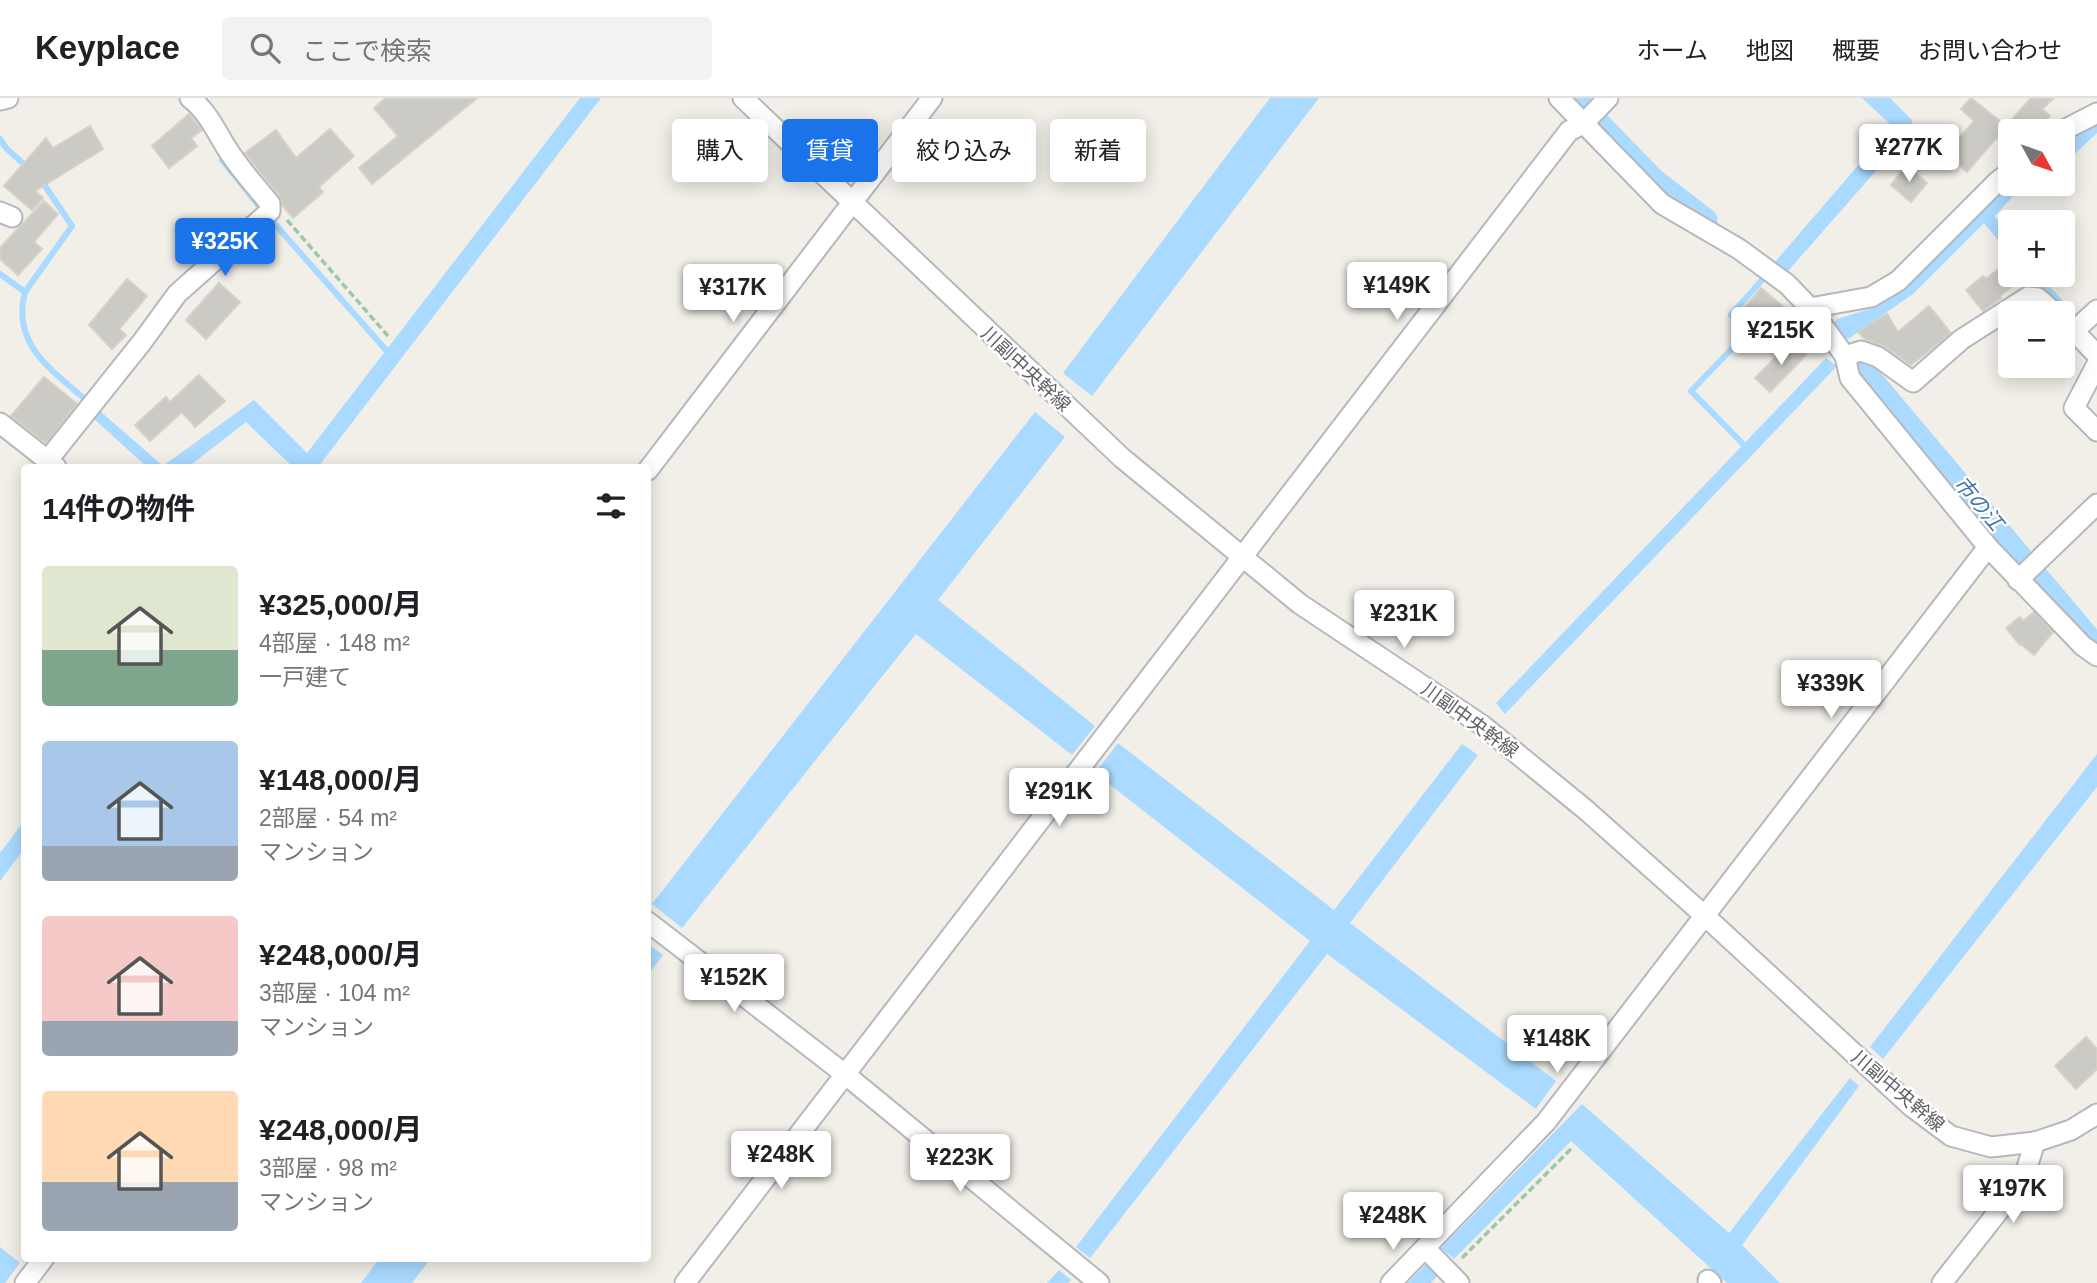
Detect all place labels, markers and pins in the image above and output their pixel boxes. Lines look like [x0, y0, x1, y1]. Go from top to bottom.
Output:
pin: ¥277K [1860, 125, 1958, 184]
pin: ¥325K [176, 218, 274, 278]
pin: ¥149K [1348, 262, 1446, 322]
pin: ¥317K [684, 264, 782, 324]
pin: ¥215K [1732, 308, 1830, 367]
pin: ¥231K [1355, 590, 1453, 650]
pin: ¥339K [1782, 660, 1880, 720]
pin: ¥291K [1010, 768, 1108, 828]
pin: ¥152K [685, 954, 783, 1014]
pin: ¥148K [1508, 1016, 1606, 1075]
pin: ¥248K [732, 1132, 830, 1191]
pin: ¥223K [911, 1134, 1009, 1194]
pin: ¥197K [1964, 1166, 2062, 1225]
pin: ¥248K [1344, 1192, 1442, 1252]

